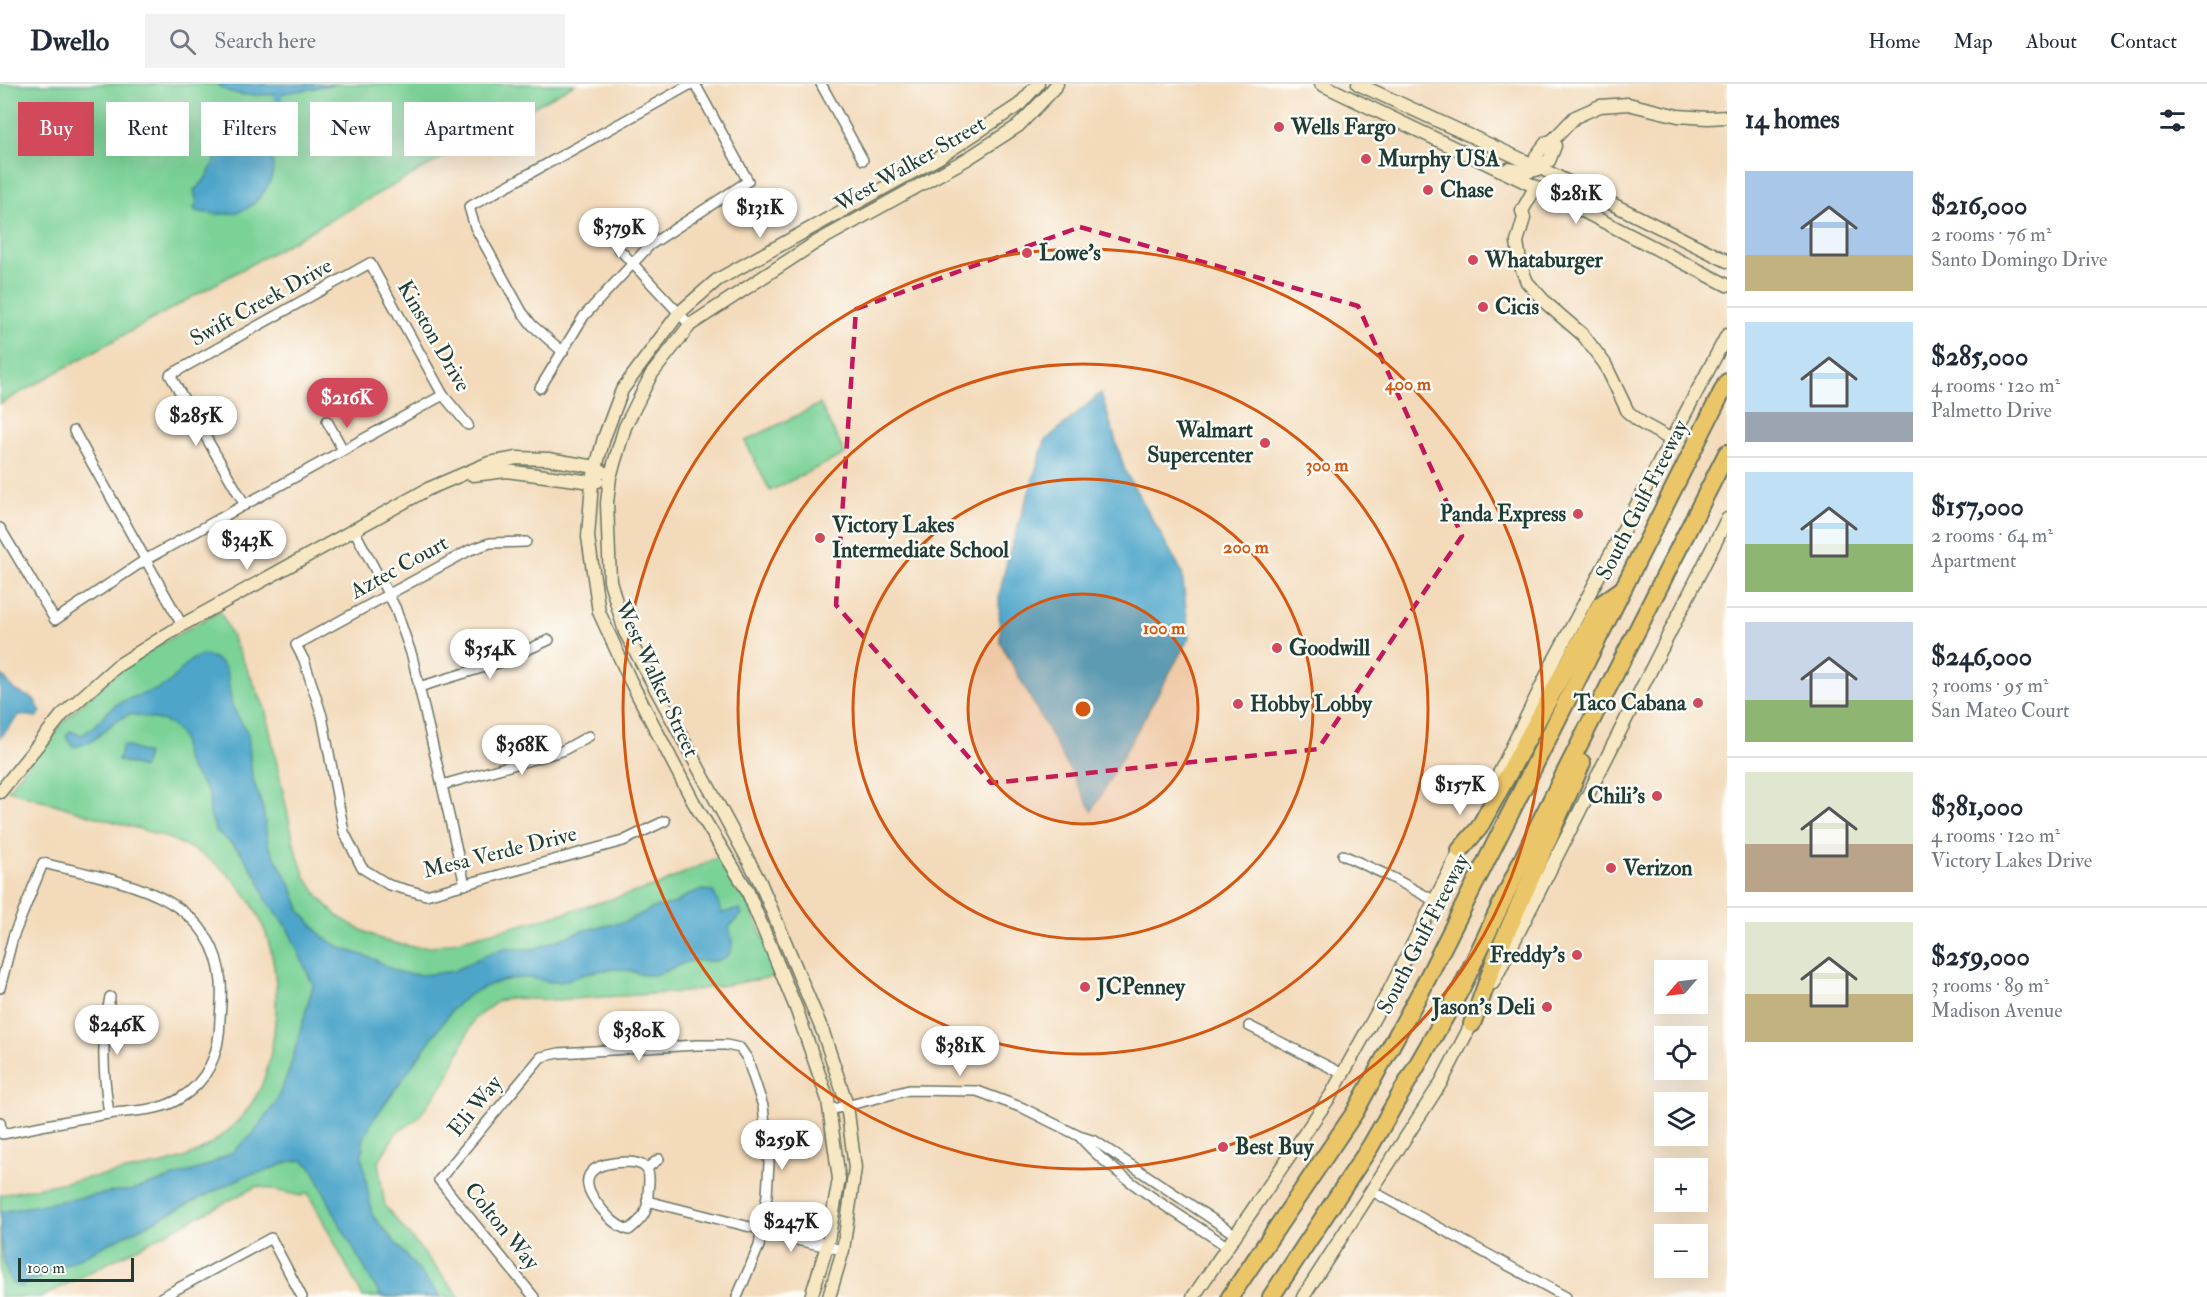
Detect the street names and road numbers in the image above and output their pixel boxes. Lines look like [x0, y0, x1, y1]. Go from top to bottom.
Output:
street label: West Walker Street [829, 110, 990, 219]
street label: Swift Creek Drive [185, 251, 337, 353]
street label: Kinston Drive [391, 275, 477, 397]
street label: South Gulf Freeway [1589, 415, 1695, 585]
street label: Aztec Court [344, 529, 453, 606]
street label: West Walker Street [608, 595, 705, 762]
street label: Mesa Verde Drive [420, 819, 580, 885]
street label: South Gulf Freeway [1370, 849, 1476, 1019]
street label: Eli Way [442, 1069, 508, 1142]
street label: Colton Way [458, 1177, 546, 1276]

